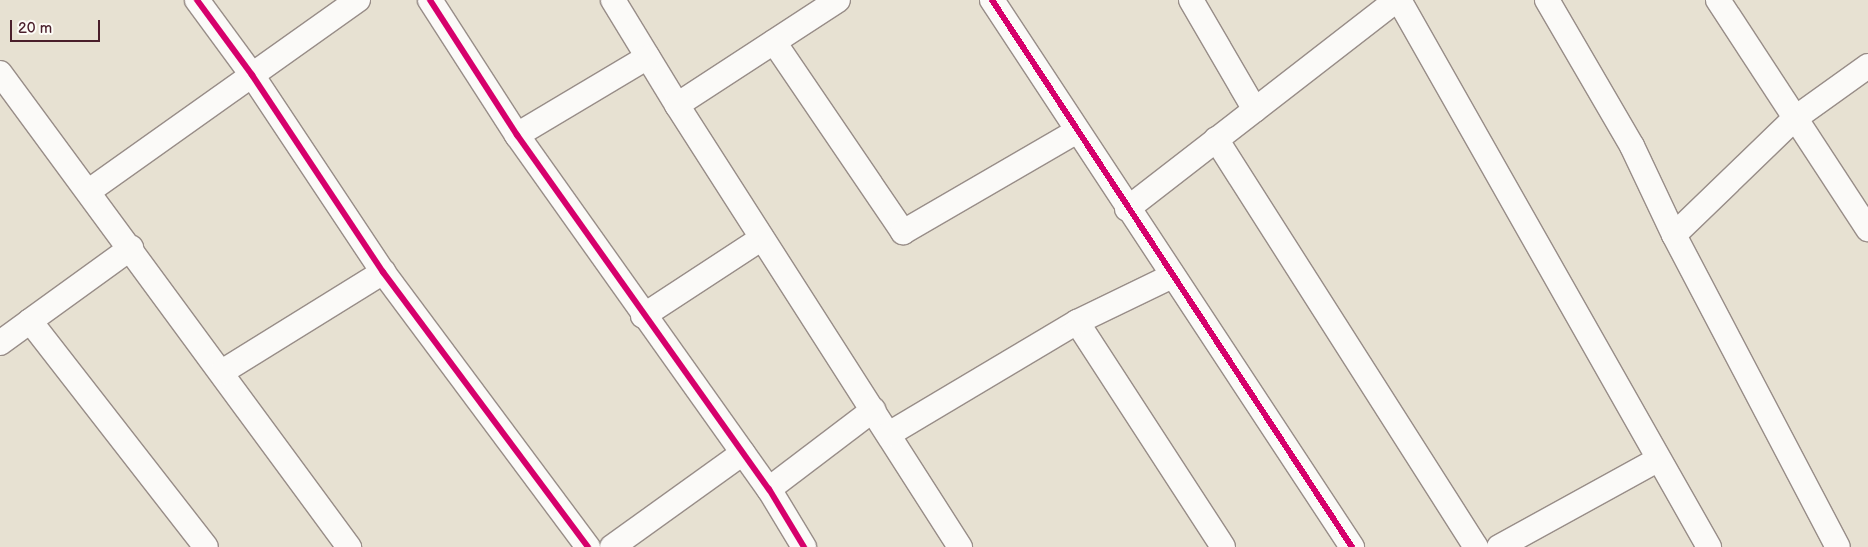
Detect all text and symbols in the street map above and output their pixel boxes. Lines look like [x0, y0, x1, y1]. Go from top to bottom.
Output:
scale bar [12, 10, 102, 42]
text: 20 m [18, 19, 52, 38]

